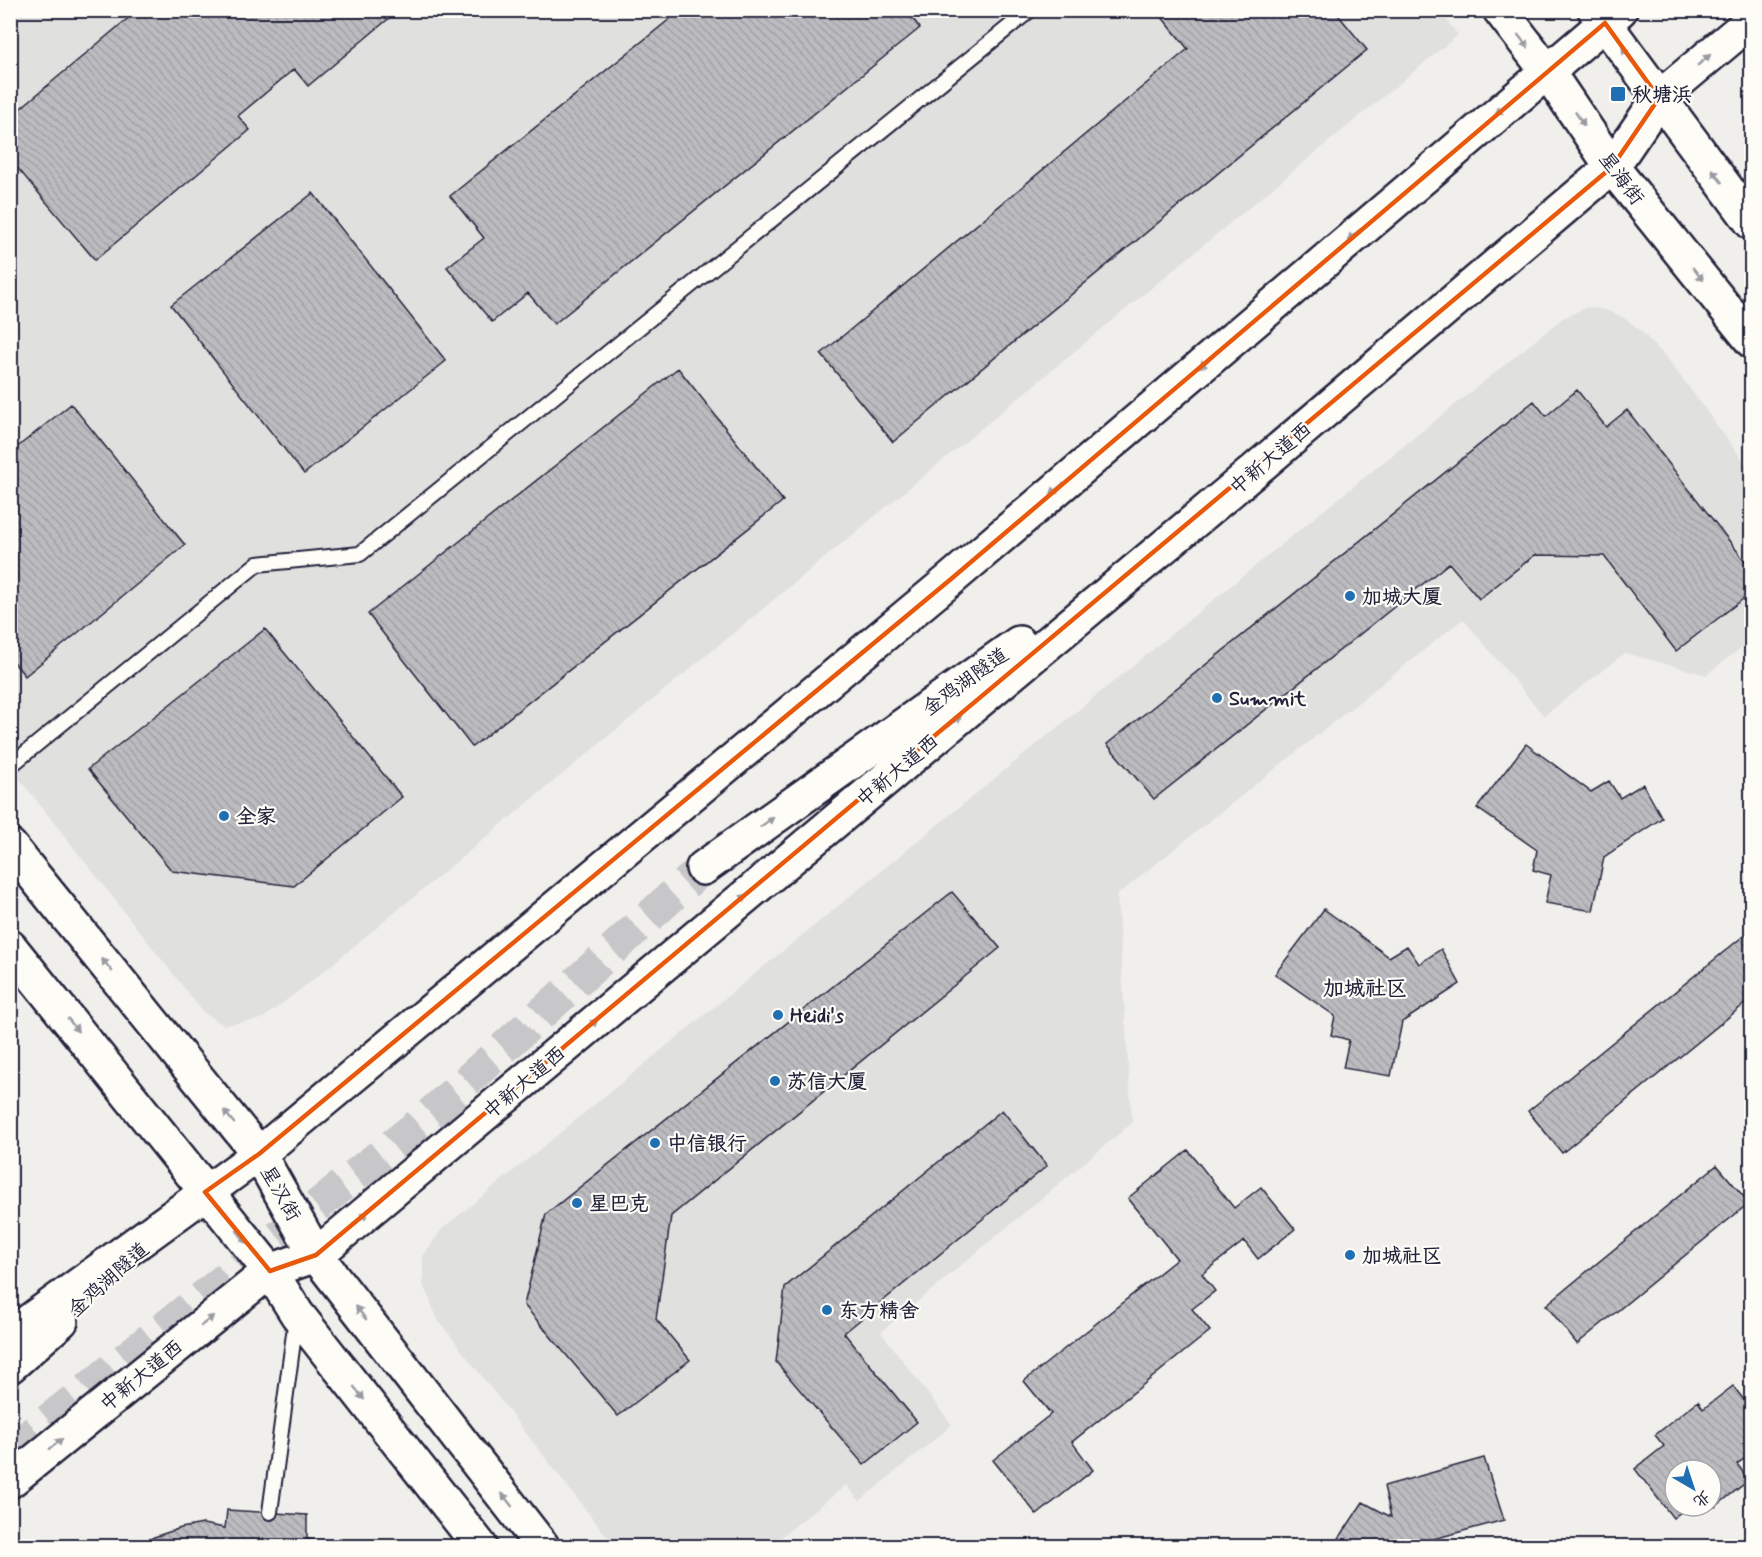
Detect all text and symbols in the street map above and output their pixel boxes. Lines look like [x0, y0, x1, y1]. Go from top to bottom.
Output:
one-way arrow [1517, 33, 1529, 48]
one-way arrow [1621, 47, 1633, 63]
one-way arrow [1696, 54, 1711, 67]
place label: 秋塘浜 [1632, 82, 1692, 109]
marker: 秋塘浜 [1609, 85, 1627, 103]
one-way arrow [1495, 102, 1510, 115]
one-way arrow [1574, 111, 1586, 127]
street label: 星海街 [1592, 147, 1650, 211]
one-way arrow [1711, 169, 1723, 185]
one-way arrow [1346, 229, 1362, 242]
one-way arrow [1691, 266, 1704, 282]
one-way arrow [1199, 355, 1214, 368]
street label: 中新大道西 [1224, 417, 1318, 502]
one-way arrow [1049, 482, 1065, 495]
place label: 加城大厦 [1362, 584, 1442, 611]
marker: 加城大厦 [1343, 589, 1357, 603]
street label: 金鸡湖隧道 [917, 642, 1014, 723]
place label: Summit [1229, 686, 1307, 713]
marker: Summit [1210, 691, 1224, 705]
one-way arrow [947, 715, 963, 728]
street label: 中新大道西 [851, 729, 945, 814]
place label: 全家 [236, 804, 276, 831]
marker: 全家 [217, 809, 231, 823]
one-way arrow [759, 816, 775, 828]
one-way arrow [733, 894, 749, 907]
one-way arrow [101, 958, 114, 973]
district label: 加城社区 [1323, 975, 1407, 1003]
place label: Heidi's [790, 1003, 844, 1030]
marker: Heidi's [771, 1008, 785, 1022]
one-way arrow [67, 1017, 80, 1033]
one-way arrow [583, 1019, 599, 1032]
street label: 中新大道西 [478, 1041, 572, 1126]
place label: 苏信大厦 [787, 1069, 867, 1096]
marker: 苏信大厦 [768, 1074, 782, 1088]
one-way arrow [223, 1109, 236, 1125]
place label: 中信银行 [667, 1131, 747, 1158]
marker: 中信银行 [648, 1136, 662, 1150]
street label: 星汉街 [253, 1161, 306, 1226]
place label: 星巴克 [589, 1191, 649, 1218]
marker: 星巴克 [570, 1196, 584, 1210]
one-way arrow [353, 1211, 369, 1224]
one-way arrow [236, 1229, 249, 1245]
street label: 金鸡湖隧道 [63, 1237, 155, 1324]
place label: 加城社区 [1362, 1243, 1442, 1270]
marker: 加城社区 [1343, 1248, 1357, 1262]
place label: 东方精舍 [839, 1298, 919, 1325]
marker: 东方精舍 [820, 1303, 834, 1317]
one-way arrow [355, 1305, 368, 1321]
one-way arrow [199, 1315, 215, 1328]
street label: 中新大道西 [95, 1334, 189, 1418]
one-way arrow [353, 1385, 366, 1401]
one-way arrow [48, 1438, 64, 1451]
north arrow [1663, 1458, 1723, 1518]
text: 北 [1689, 1485, 1714, 1512]
one-way arrow [501, 1493, 513, 1508]

